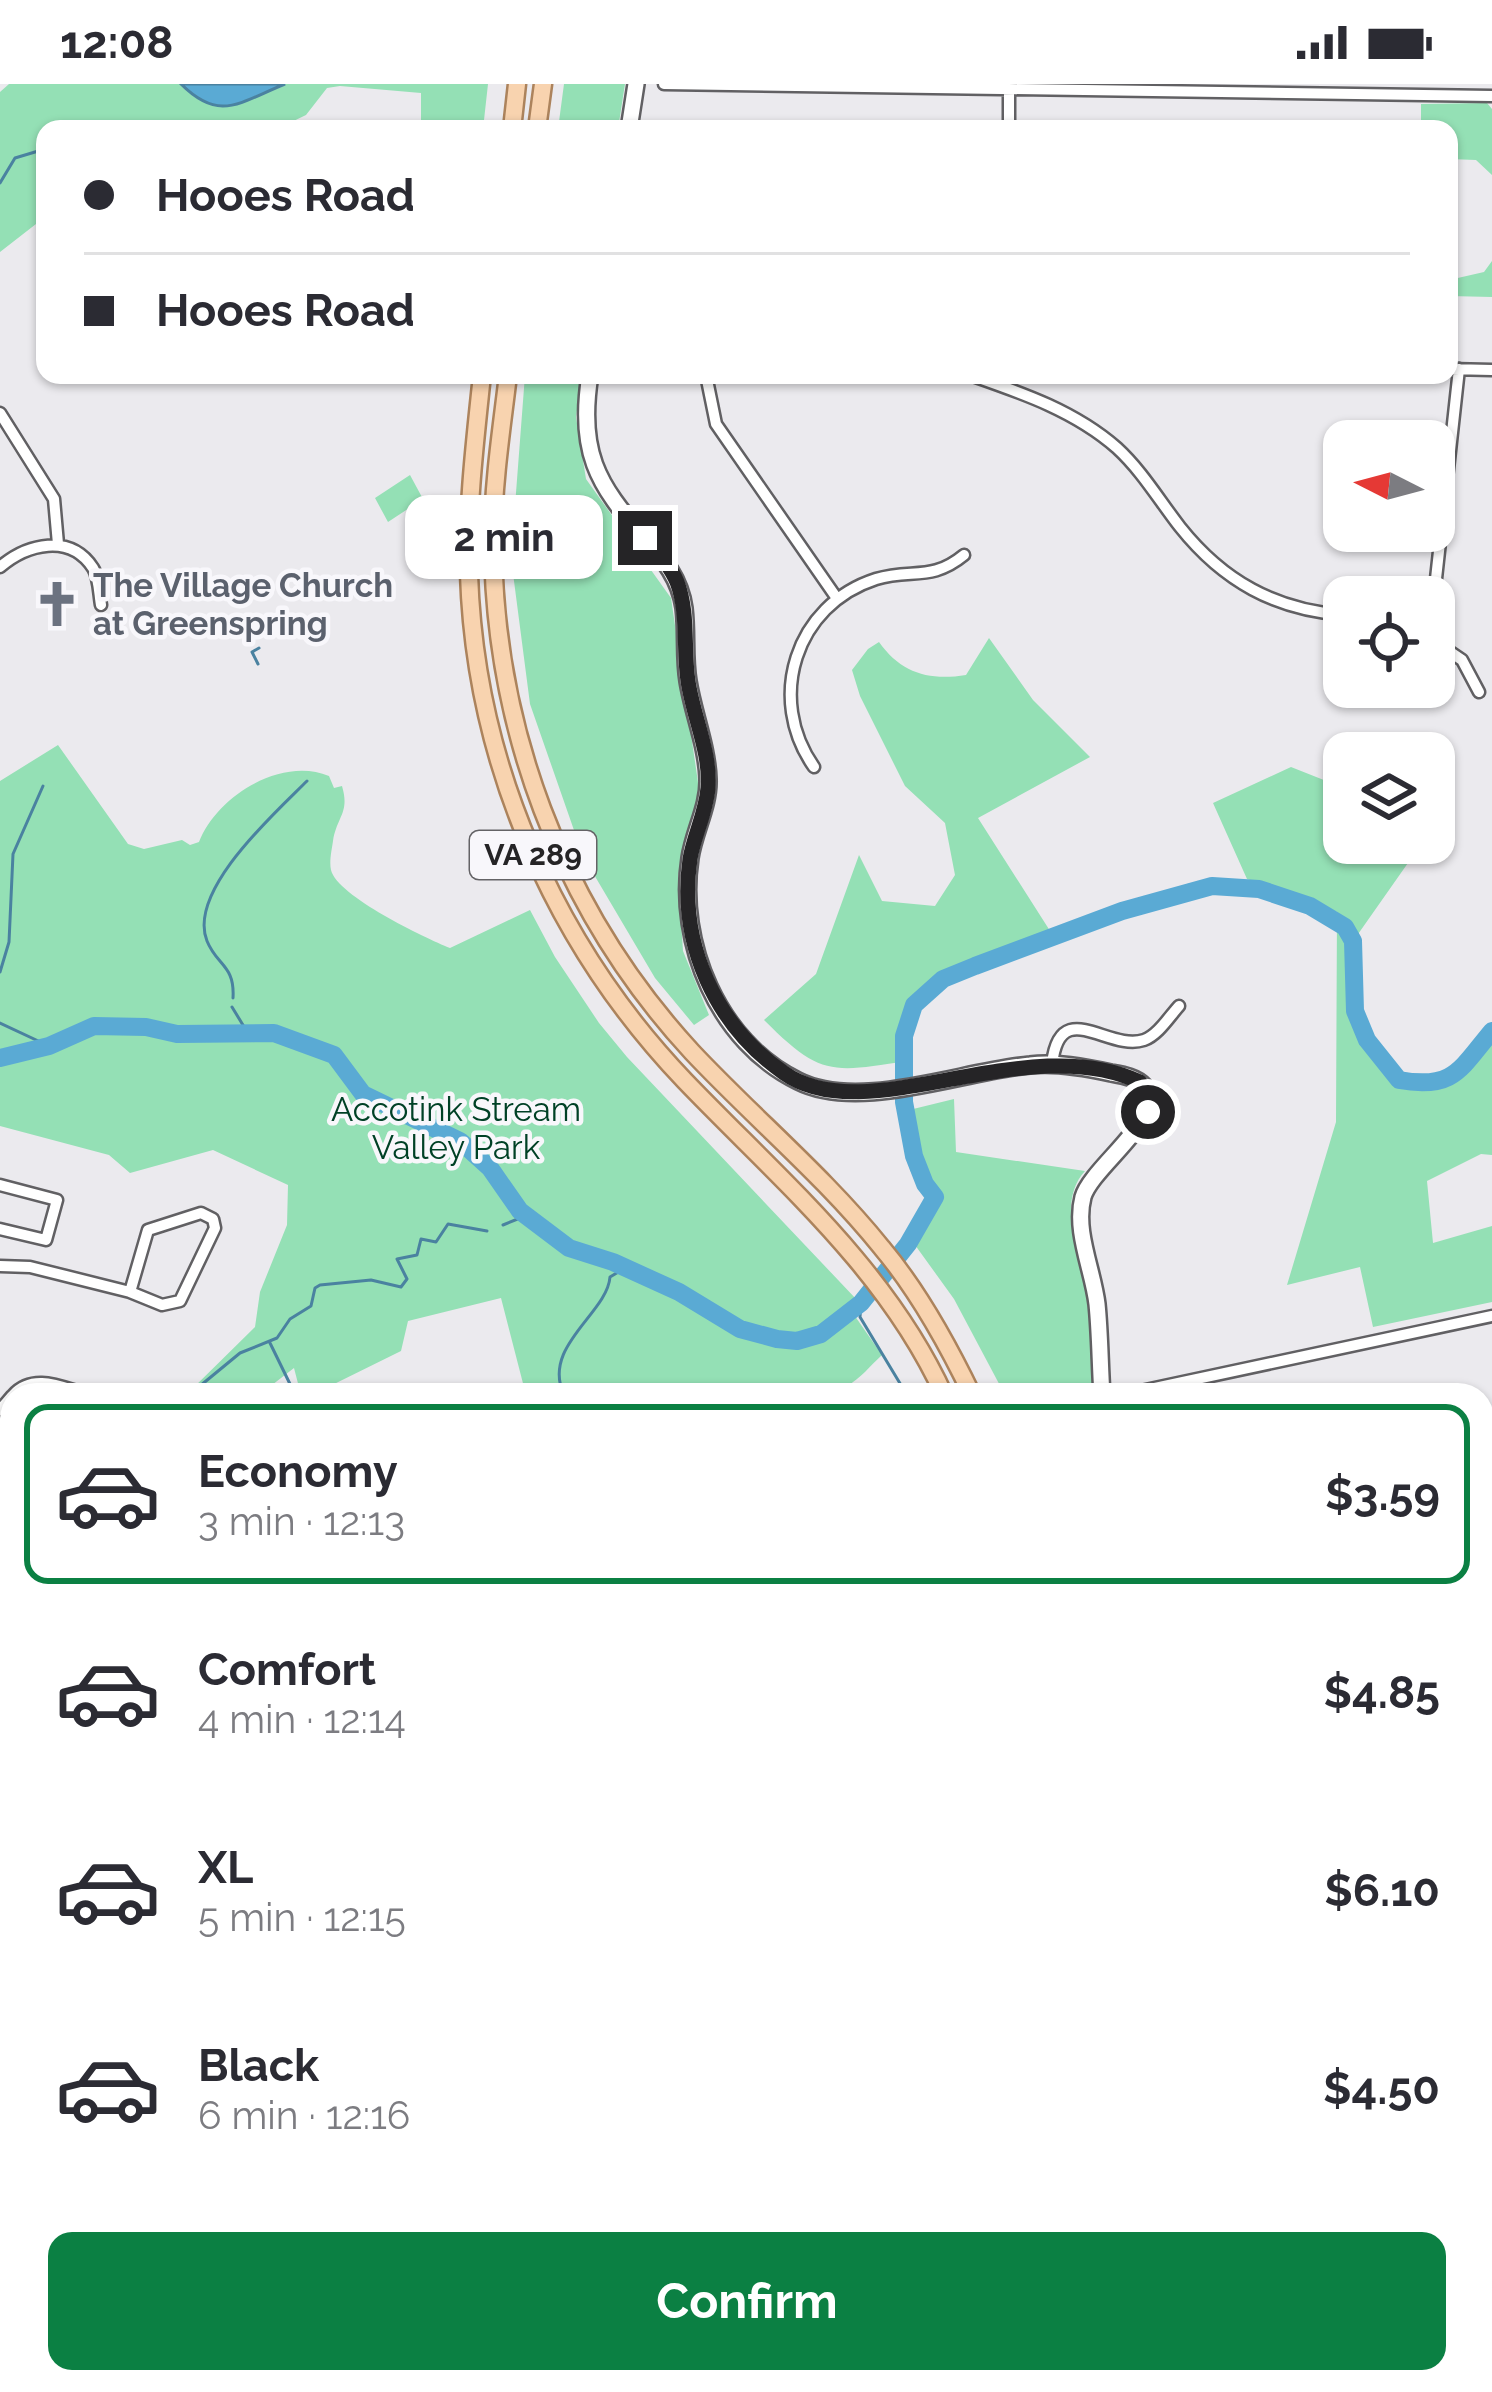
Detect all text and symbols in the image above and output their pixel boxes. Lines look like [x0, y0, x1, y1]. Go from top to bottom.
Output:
text: 12:08 [60, 16, 174, 69]
text: Hooes Road [156, 169, 415, 222]
text: Hooes Road [156, 284, 415, 337]
north arrow [1323, 420, 1455, 552]
map controls [1323, 420, 1455, 864]
callout: 2 min [405, 496, 603, 580]
route end [618, 511, 672, 565]
text: 2 min [453, 514, 555, 560]
place label: The Village Church at Greenspring [93, 566, 393, 643]
button: locate [1323, 576, 1455, 708]
church icon: The Village Church at Greenspring [32, 579, 82, 629]
button: layers [1323, 732, 1455, 864]
road number: VA 289 [470, 831, 596, 879]
route start [1121, 1085, 1175, 1139]
park label: Accotink Stream Valley Park [331, 1090, 581, 1167]
icon: car [54, 1440, 162, 1548]
text: Economy [198, 1445, 398, 1498]
text: $3.59 [1325, 1468, 1440, 1521]
text: 3 min · 12:13 [198, 1498, 405, 1544]
icon: car [54, 1638, 162, 1746]
text: Comfort [198, 1643, 376, 1696]
text: $4.85 [1324, 1666, 1440, 1719]
text: 4 min · 12:14 [198, 1696, 406, 1742]
icon: car [54, 1836, 162, 1944]
text: XL [198, 1841, 253, 1894]
text: $6.10 [1324, 1864, 1440, 1917]
text: 5 min · 12:15 [198, 1894, 406, 1940]
icon: car [54, 2034, 162, 2142]
text: Black [198, 2039, 319, 2092]
text: $4.50 [1323, 2062, 1440, 2115]
text: 6 min · 12:16 [198, 2092, 410, 2138]
button: Confirm [48, 2232, 1446, 2370]

